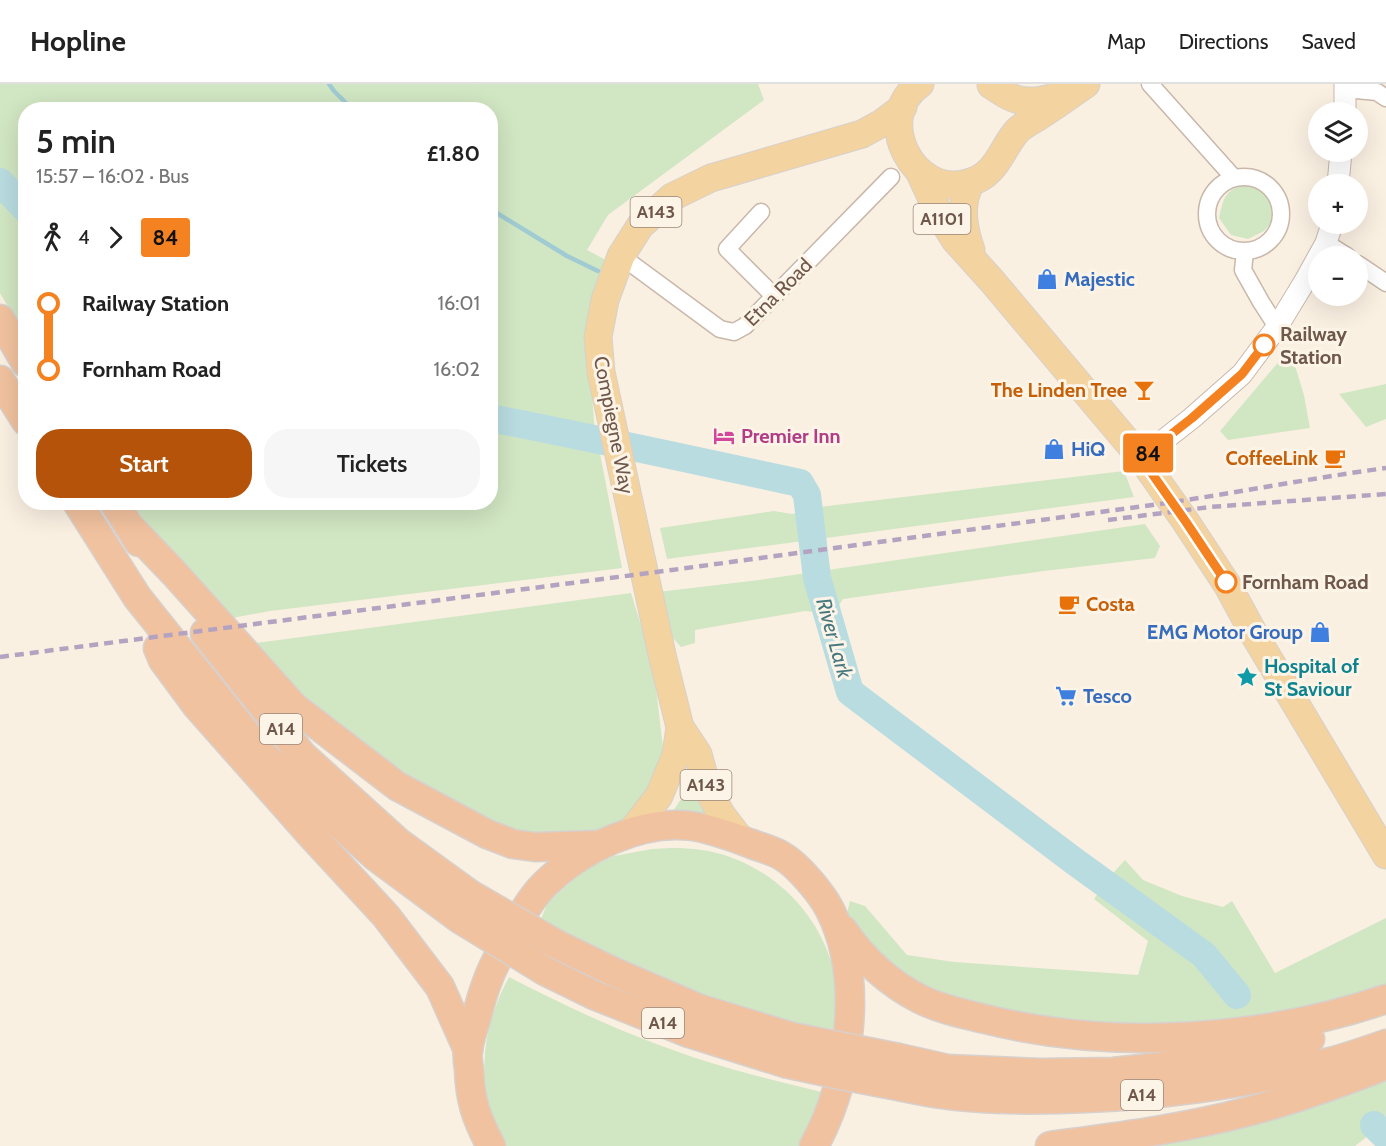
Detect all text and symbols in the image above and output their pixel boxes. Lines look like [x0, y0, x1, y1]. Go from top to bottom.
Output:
text: Hopline [30, 24, 126, 58]
text: Map [1107, 29, 1146, 54]
text: Directions [1179, 29, 1268, 54]
text: Saved [1301, 29, 1356, 54]
map controls [1308, 102, 1368, 306]
button: layers [1308, 102, 1368, 162]
text: 5 min [36, 121, 116, 161]
text: £1.80 [427, 140, 480, 167]
text: 15:57 – 16:02 · Bus [36, 164, 189, 188]
button: + [1308, 174, 1368, 234]
road number: A143 [630, 197, 682, 227]
road number: A1101 [914, 204, 970, 234]
icon: walk [36, 221, 69, 254]
icon: forward [99, 221, 132, 254]
text: 4 [78, 225, 90, 249]
text: 84 [153, 225, 178, 250]
button: − [1308, 246, 1368, 306]
street label: Etna Road [739, 253, 817, 331]
shop icon: Majestic [1035, 267, 1059, 291]
place label: Majestic [1064, 267, 1135, 291]
text: Railway Station [82, 290, 229, 317]
text: 16:01 [437, 291, 480, 315]
place label: Railway Station [1280, 322, 1347, 369]
marker: Railway Station [1253, 334, 1275, 356]
street label: Compiegne Way [589, 354, 639, 496]
text: Fornham Road [82, 356, 221, 383]
text: 16:02 [434, 357, 480, 381]
place label: The Linden Tree [991, 378, 1127, 402]
bar icon: The Linden Tree [1132, 378, 1156, 402]
hotel icon: Premier Inn [712, 424, 736, 448]
place label: Premier Inn [741, 424, 841, 448]
button: Start [36, 429, 252, 498]
button: Tickets [264, 429, 480, 498]
line badge: 84 [1121, 434, 1175, 472]
shop icon: HiQ [1042, 437, 1066, 461]
place label: HiQ [1071, 437, 1105, 461]
text: 84 [1135, 441, 1161, 466]
place label: CoffeeLink [1225, 446, 1318, 470]
cafe icon: CoffeeLink [1323, 446, 1347, 470]
place label: Fornham Road [1242, 570, 1369, 594]
marker: Fornham Road [1215, 571, 1237, 593]
cafe icon: Costa [1057, 592, 1081, 616]
place label: Costa [1086, 592, 1135, 616]
water label: River Lark [811, 595, 858, 682]
place label: EMG Motor Group [1147, 620, 1303, 644]
shop icon: EMG Motor Group [1308, 620, 1332, 644]
place label: Hospital of St Saviour [1264, 654, 1359, 701]
place icon: Hospital of St Saviour [1235, 665, 1259, 689]
supermarket icon: Tesco [1054, 684, 1078, 708]
place label: Tesco [1083, 684, 1132, 708]
road number: A14 [260, 714, 302, 744]
road number: A143 [680, 770, 732, 800]
road number: A14 [642, 1008, 684, 1038]
road number: A14 [1121, 1080, 1163, 1110]

